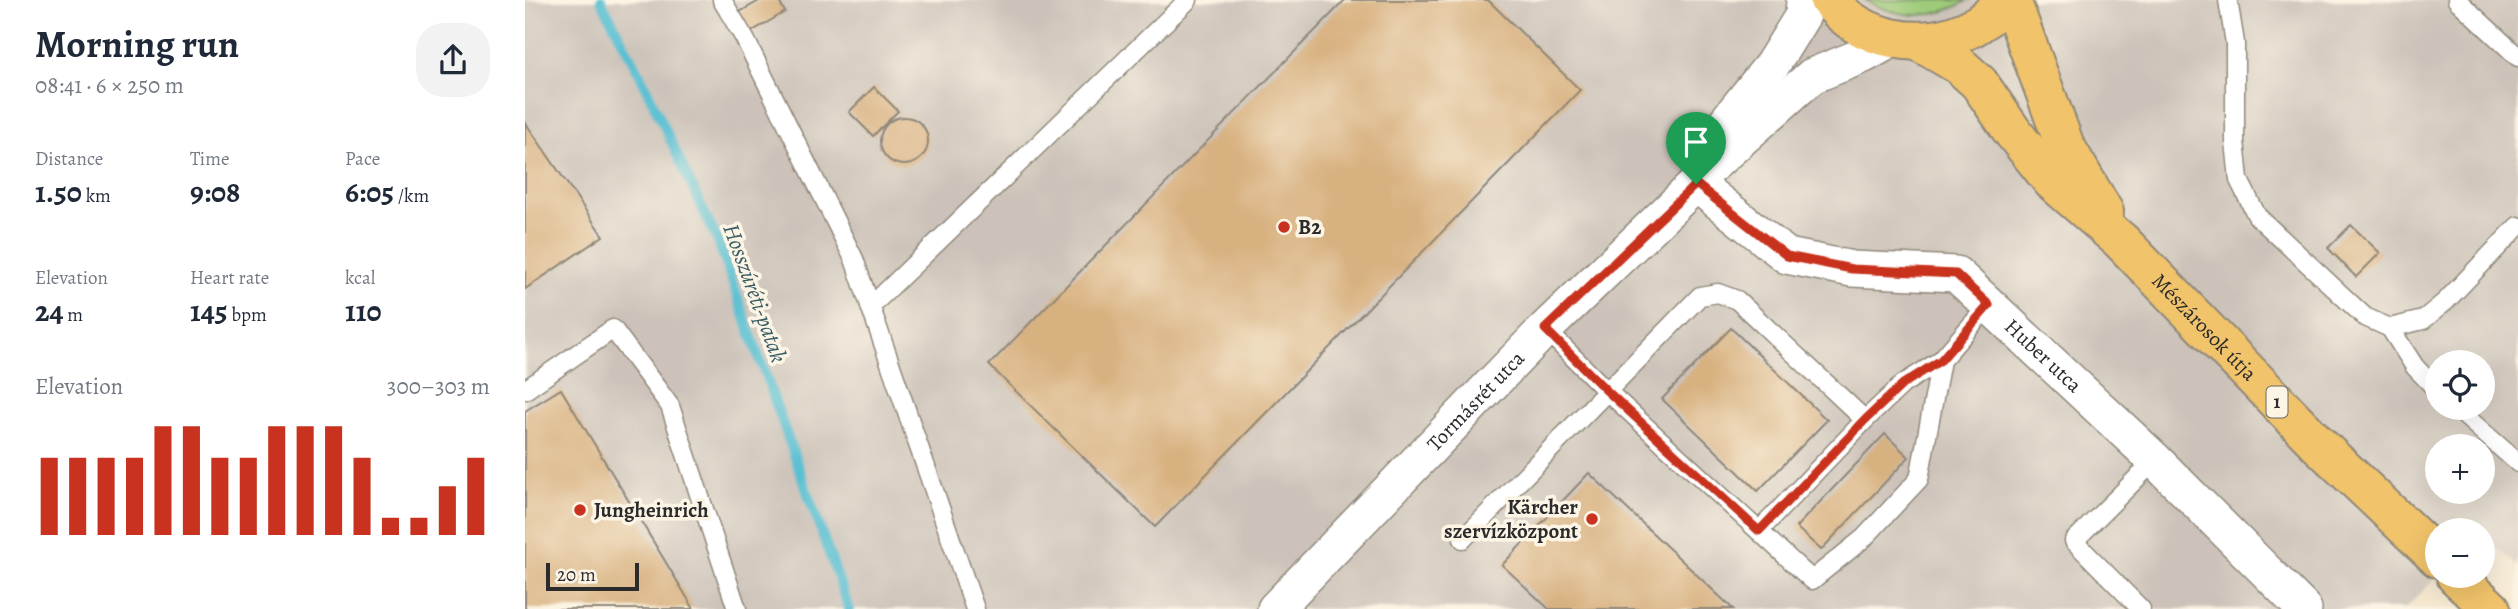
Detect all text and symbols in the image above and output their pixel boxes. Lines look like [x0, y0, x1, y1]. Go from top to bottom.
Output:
text: Morning run [35, 18, 239, 70]
button: share [416, 23, 490, 97]
text: 08:41 · 6 × 250 m [35, 70, 184, 101]
pin [1666, 112, 1726, 184]
icon: arrive [1677, 123, 1715, 161]
text: Distance [35, 146, 103, 172]
text: Time [190, 146, 229, 172]
text: Pace [345, 146, 380, 172]
text: 1.50 [35, 172, 82, 212]
text: 9:08 [190, 172, 241, 212]
text: 6:05 [345, 172, 394, 212]
text: km [82, 183, 111, 209]
text: /km [394, 183, 429, 209]
place label: B2 [1298, 213, 1321, 241]
water label: Hosszúréti-patak [716, 219, 794, 367]
marker: B2 [1276, 219, 1292, 235]
text: Elevation [35, 265, 108, 291]
text: Heart rate [190, 265, 269, 291]
text: kcal [345, 265, 375, 291]
street label: Mészárosok útja [2146, 267, 2263, 387]
text: 24 [35, 291, 64, 331]
text: 145 [190, 291, 228, 331]
text: 110 [345, 291, 382, 331]
text: m [64, 302, 83, 328]
text: bpm [228, 302, 267, 328]
street label: Huber utca [1999, 313, 2088, 399]
street label: Tormásrét utca [1421, 344, 1531, 457]
map controls [2425, 350, 2495, 588]
button: locate [2425, 350, 2495, 420]
text: Elevation [35, 371, 123, 402]
text: 300–303 m [387, 371, 490, 402]
road number: 1 [2267, 386, 2287, 418]
button: + [2425, 434, 2495, 504]
place label: Kärcher szervízközpont [1444, 493, 1578, 545]
place label: Jungheinrich [594, 496, 709, 524]
marker: Jungheinrich [572, 502, 588, 518]
marker: Kärcher szervízközpont [1584, 511, 1600, 527]
button: − [2425, 518, 2495, 588]
scale bar [546, 560, 639, 592]
text: 20 m [557, 562, 596, 588]

